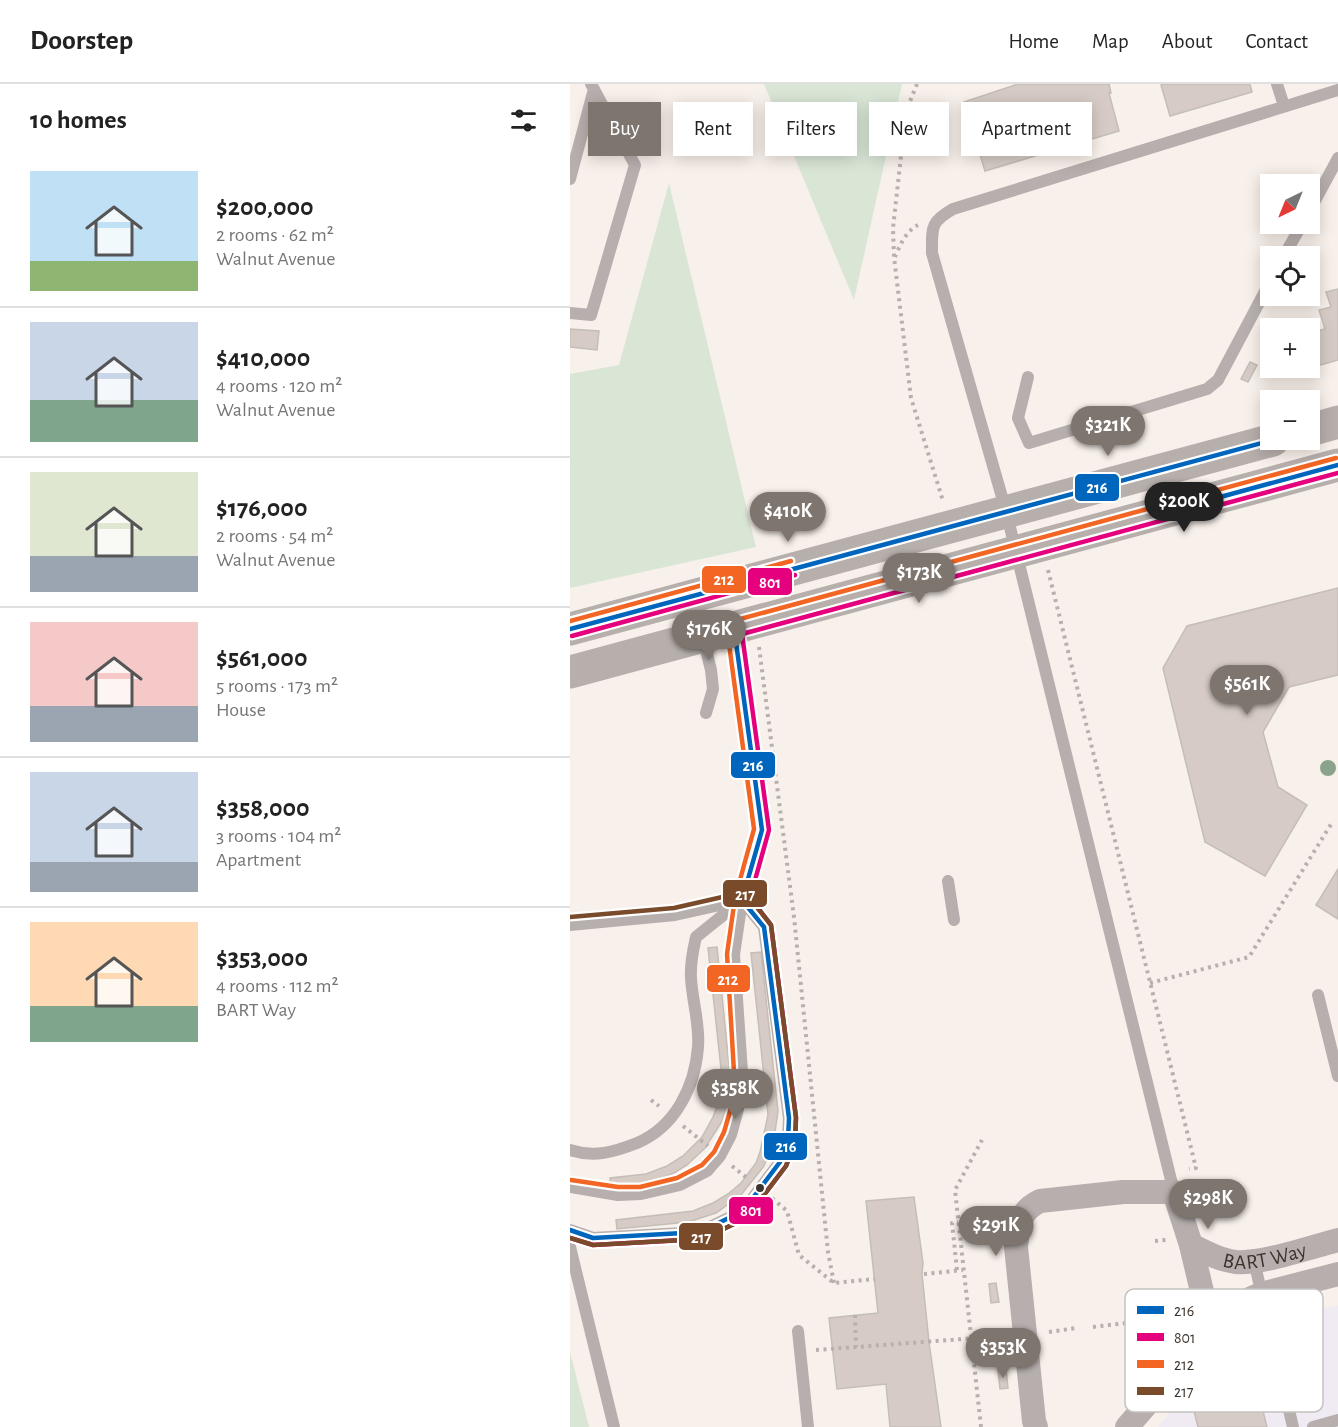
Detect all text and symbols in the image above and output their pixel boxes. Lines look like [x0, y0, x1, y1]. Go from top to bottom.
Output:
text: Doorstep [30, 27, 133, 55]
text: Home [1008, 31, 1059, 52]
text: Map [1092, 31, 1129, 52]
text: About [1162, 31, 1212, 52]
text: Contact [1245, 31, 1308, 52]
chip: Buy [588, 102, 661, 156]
chip: Rent [673, 102, 753, 156]
chip: Filters [765, 102, 857, 156]
chip: New [869, 102, 949, 156]
chip: Apartment [961, 102, 1092, 156]
icon: filters [507, 104, 540, 137]
text: 10 homes [30, 107, 127, 133]
north arrow [1260, 174, 1320, 234]
map controls [1260, 174, 1320, 450]
text: $200,000 [216, 194, 314, 220]
icon: home [78, 195, 150, 267]
text: 2 rooms · 62 m² [216, 225, 334, 245]
button: locate [1260, 246, 1320, 306]
text: Walnut Avenue [216, 249, 335, 269]
button: + [1260, 318, 1320, 378]
text: $410,000 [216, 345, 310, 371]
icon: home [78, 346, 150, 418]
text: 4 rooms · 120 m² [216, 376, 342, 396]
button: − [1260, 390, 1320, 450]
text: Walnut Avenue [216, 400, 335, 420]
pin: $321K [1066, 406, 1150, 457]
text: $321K [1085, 415, 1131, 435]
line badge: 216 [1074, 473, 1120, 502]
text: 216 [1086, 480, 1108, 496]
pin: $200K [1142, 482, 1226, 533]
text: $200K [1159, 491, 1209, 511]
pin: $410K [746, 492, 830, 543]
text: $176,000 [216, 495, 307, 521]
icon: home [78, 496, 150, 568]
text: $410K [764, 501, 812, 521]
text: 2 rooms · 54 m² [216, 526, 333, 546]
text: Walnut Avenue [216, 550, 335, 570]
pin: $173K [877, 553, 961, 604]
text: $173K [896, 562, 942, 582]
line badge: 212 [701, 565, 747, 594]
line badge: 801 [747, 567, 793, 596]
text: 212 [714, 572, 735, 588]
text: 801 [759, 575, 781, 591]
pin: $176K [667, 610, 751, 661]
text: $176K [686, 619, 732, 639]
text: $561,000 [216, 645, 307, 671]
icon: home [78, 646, 150, 718]
pin: $561K [1205, 665, 1289, 716]
text: $561K [1224, 674, 1270, 694]
text: 5 rooms · 173 m² [216, 676, 338, 696]
text: House [216, 700, 266, 720]
line badge: 216 [730, 751, 776, 779]
text: 216 [742, 758, 764, 774]
text: $358,000 [216, 795, 310, 821]
icon: home [78, 796, 150, 868]
text: 3 rooms · 104 m² [216, 826, 341, 846]
text: Apartment [216, 850, 301, 870]
line badge: 217 [722, 879, 768, 908]
text: 217 [735, 887, 755, 903]
text: $353,000 [216, 945, 308, 971]
icon: home [78, 946, 150, 1018]
line badge: 212 [706, 964, 751, 993]
text: 212 [718, 972, 739, 988]
text: 4 rooms · 112 m² [216, 976, 339, 996]
text: BART Way [216, 1000, 296, 1020]
pin: $358K [693, 1069, 777, 1120]
text: $358K [711, 1078, 759, 1098]
line badge: 216 [763, 1132, 808, 1161]
text: 216 [775, 1139, 797, 1155]
pin: $298K [1166, 1179, 1250, 1230]
unlabelled marker [754, 1182, 766, 1194]
text: $298K [1183, 1188, 1233, 1208]
line badge: 801 [728, 1196, 774, 1225]
text: 801 [740, 1203, 762, 1219]
pin: $291K [954, 1206, 1038, 1257]
text: $291K [973, 1215, 1019, 1235]
line badge: 217 [678, 1222, 724, 1251]
text: 217 [691, 1230, 711, 1246]
street label: BART Way [1221, 1239, 1309, 1273]
legend [1125, 1289, 1323, 1412]
text: 216 [1174, 1303, 1194, 1319]
pin: $353K [961, 1328, 1045, 1379]
text: 801 [1174, 1330, 1196, 1346]
text: $353K [980, 1337, 1026, 1357]
text: 212 [1174, 1357, 1194, 1373]
text: 217 [1174, 1384, 1194, 1400]

